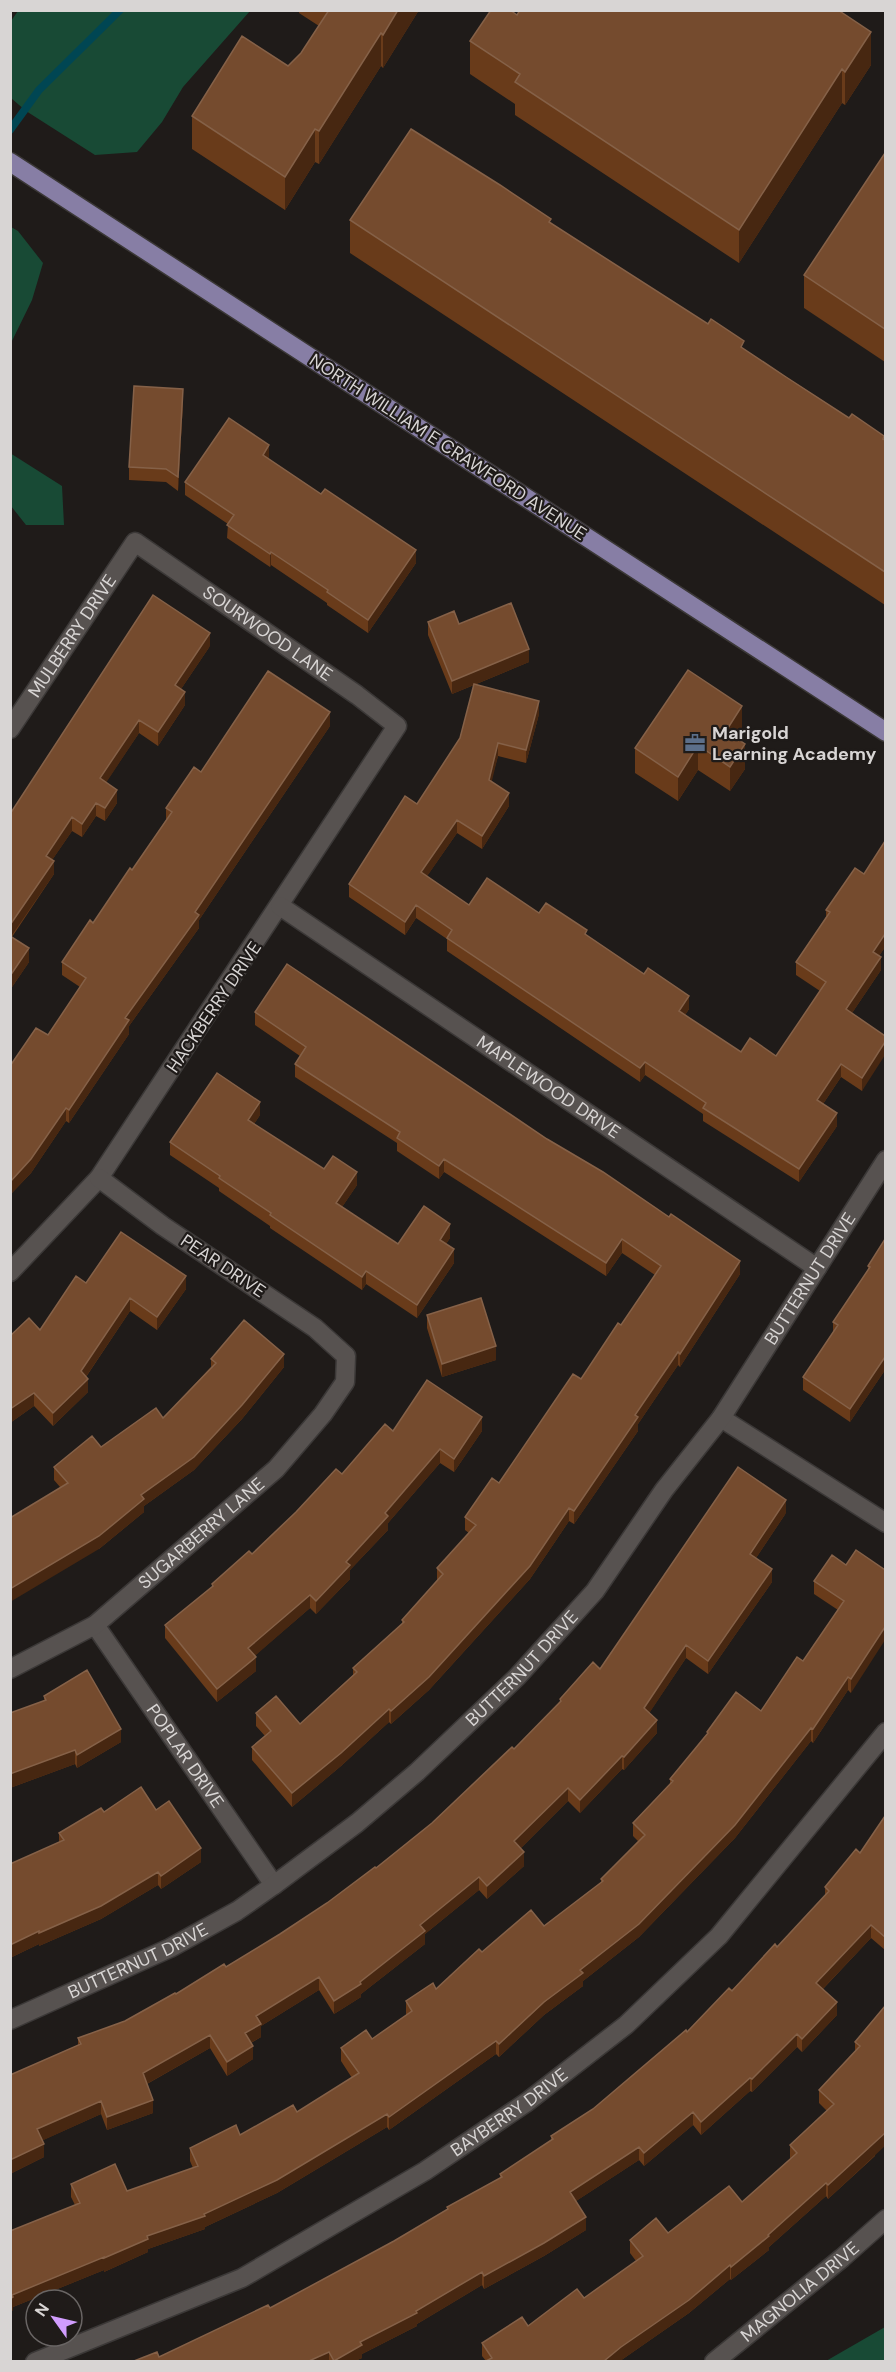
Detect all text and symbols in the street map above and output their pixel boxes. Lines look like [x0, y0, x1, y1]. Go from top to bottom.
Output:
street label: NORTH WILLIAM E CRAWFORD AVENUE [305, 348, 591, 546]
street label: MULBERRY DRIVE [22, 570, 122, 702]
street label: SOURWOOD LANE [198, 580, 337, 687]
place label: Marigold Learning Academy [712, 721, 877, 766]
office icon: Marigold Learning Academy [683, 731, 707, 755]
street label: HACKBERRY DRIVE [161, 937, 267, 1077]
street label: MAPLEWOOD DRIVE [472, 1030, 625, 1144]
street label: BUTTERNUT DRIVE [759, 1208, 861, 1349]
street label: PEAR DRIVE [176, 1229, 270, 1303]
street label: SUGARBERRY LANE [133, 1472, 270, 1595]
street label: BUTTERNUT DRIVE [460, 1605, 583, 1732]
street label: POPLAR DRIVE [141, 1699, 229, 1813]
street label: BUTTERNUT DRIVE [64, 1917, 212, 2004]
street label: BAYBERRY DRIVE [446, 2063, 573, 2162]
street label: MAGNOLIA DRIVE [736, 2236, 864, 2347]
north arrow [24, 2288, 84, 2348]
text: N [30, 2299, 54, 2321]

